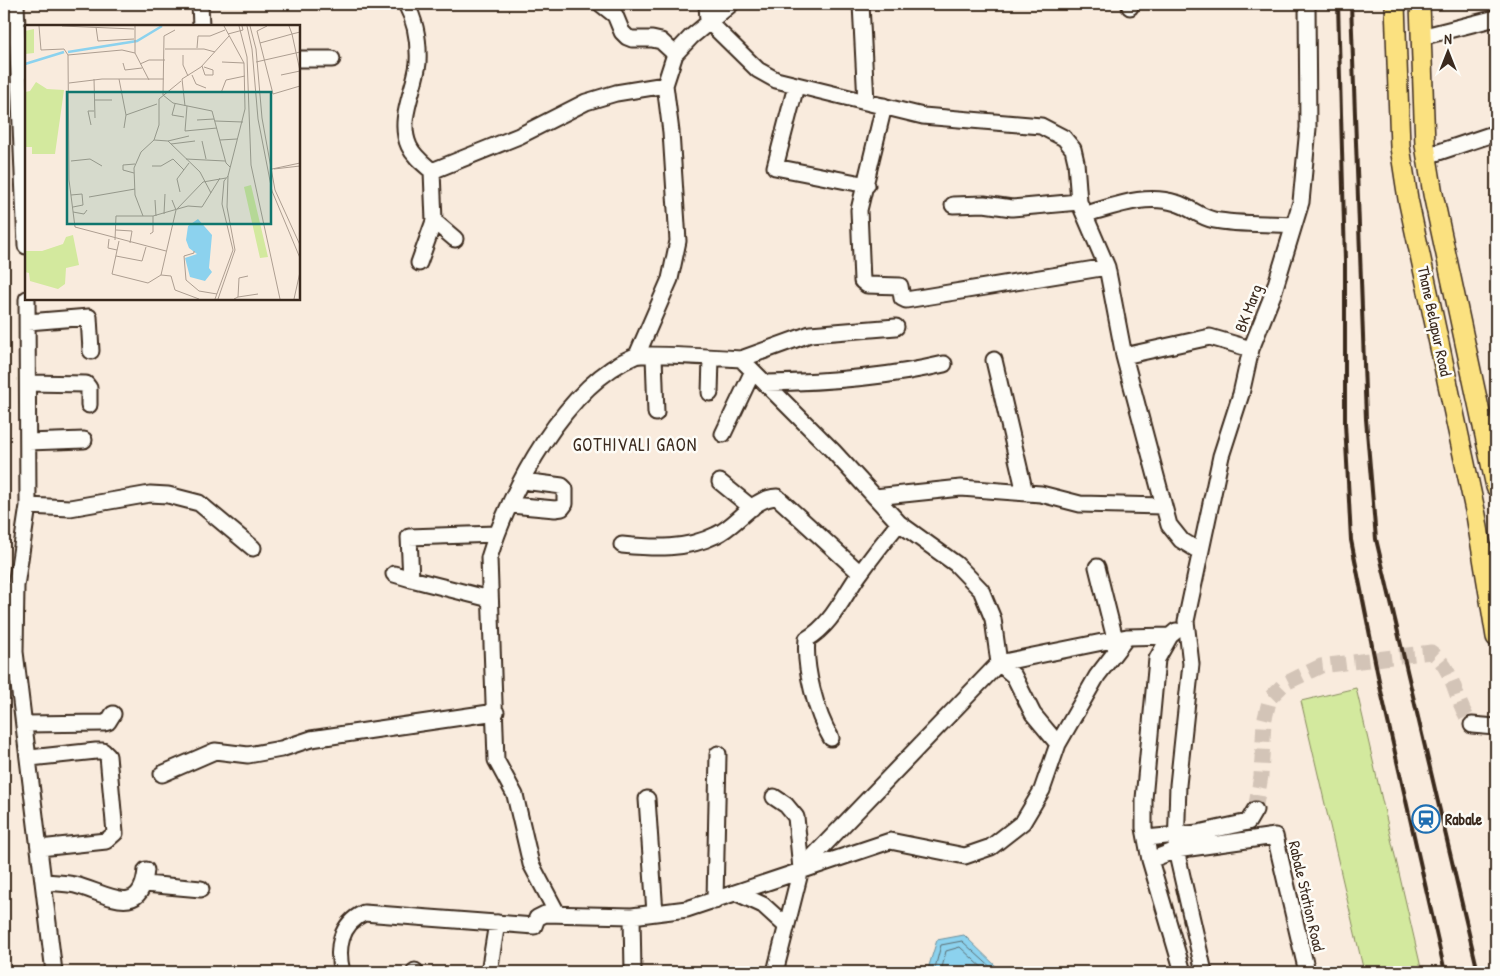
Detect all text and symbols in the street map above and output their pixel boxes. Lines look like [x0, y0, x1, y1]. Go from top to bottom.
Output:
inset map [25, 25, 300, 300]
north arrow [1422, 28, 1472, 78]
text: N [1444, 29, 1452, 48]
street label: Thane Belapur Road [1413, 264, 1457, 378]
street label: BK Marg [1229, 281, 1267, 335]
district label: GOTHIVALI GAON [573, 432, 697, 457]
station icon: Rabale [1411, 804, 1441, 834]
place label: Rabale [1445, 808, 1483, 830]
street label: Rabale Station Road [1284, 839, 1330, 953]

